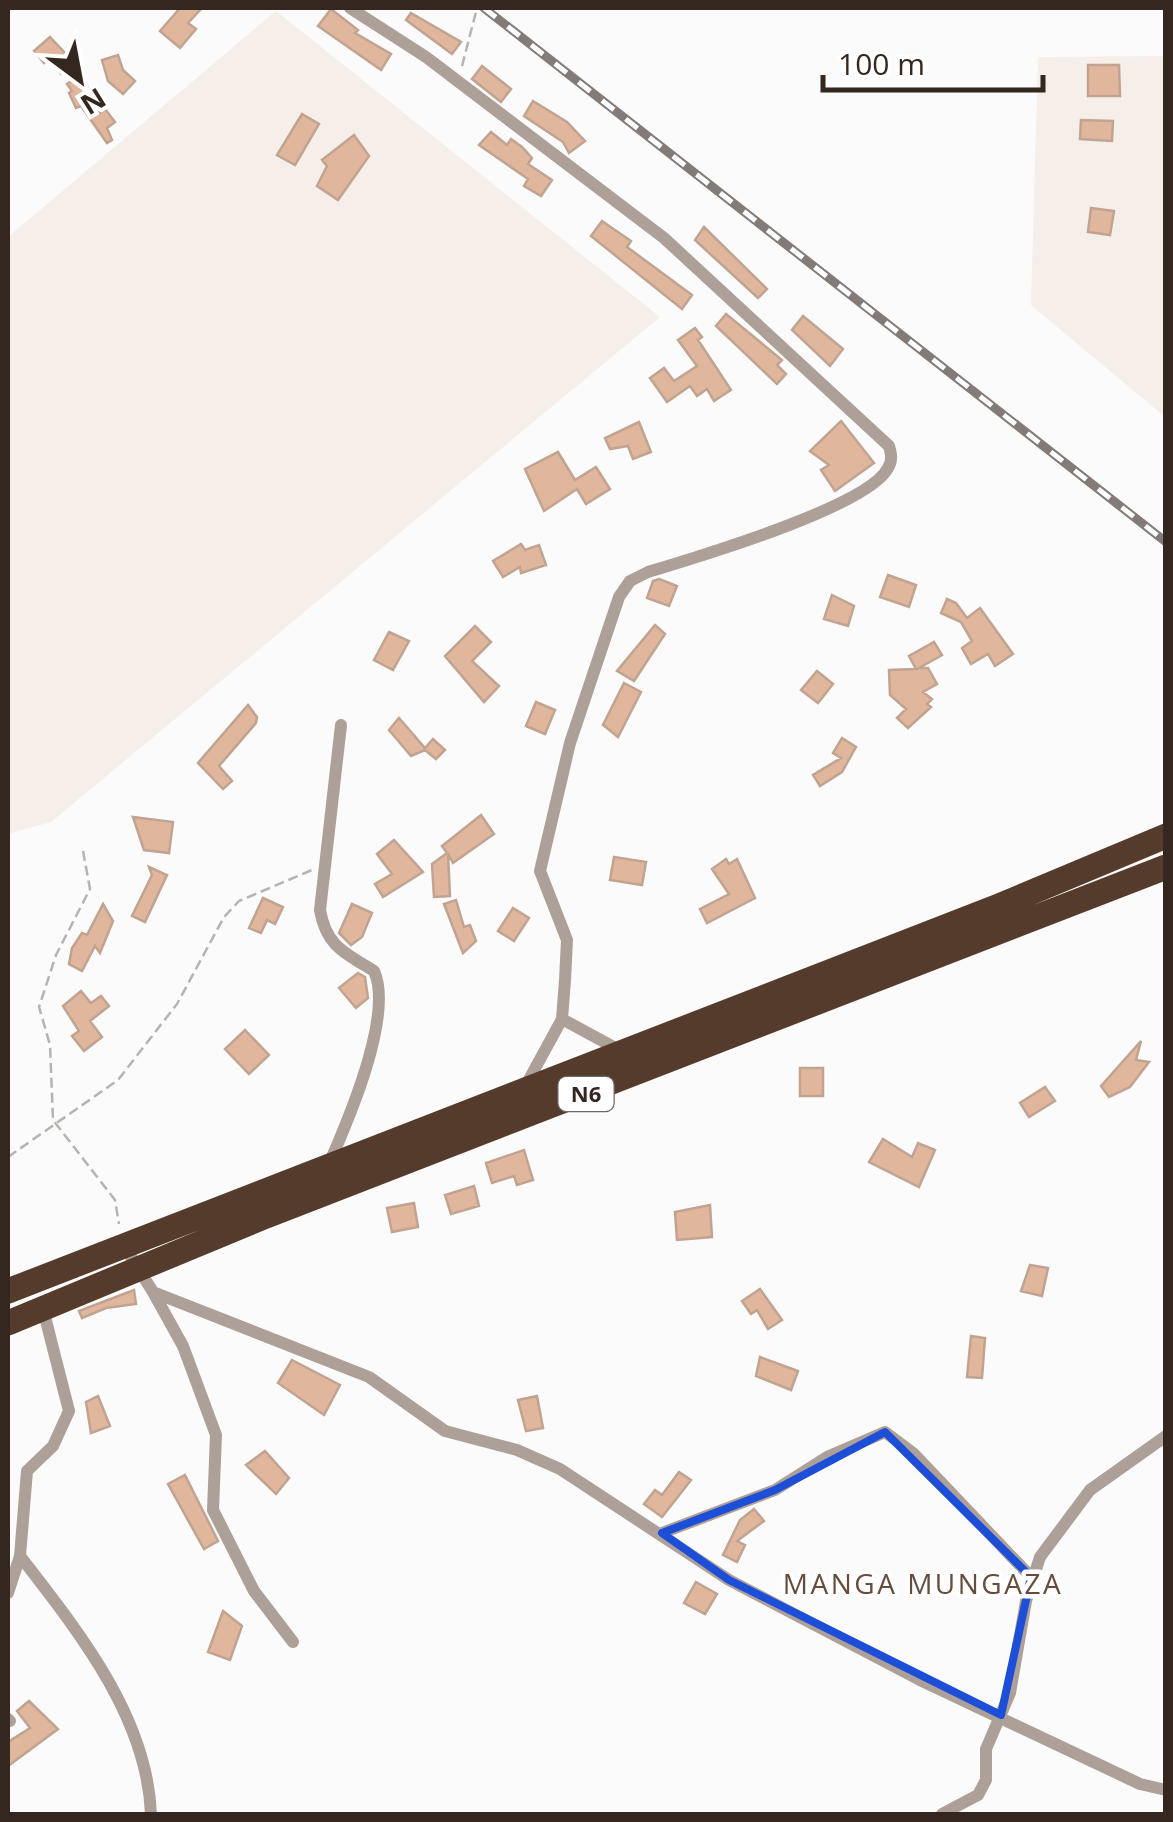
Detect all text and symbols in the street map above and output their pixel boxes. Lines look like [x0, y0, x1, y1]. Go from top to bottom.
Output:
north arrow [30, 30, 130, 130]
scale bar [823, 30, 1043, 92]
text: 100 m [838, 43, 925, 84]
text: N [74, 80, 113, 124]
road number: N6 [558, 1077, 614, 1111]
district label: MANGA MUNGAZA [783, 1564, 1063, 1602]

